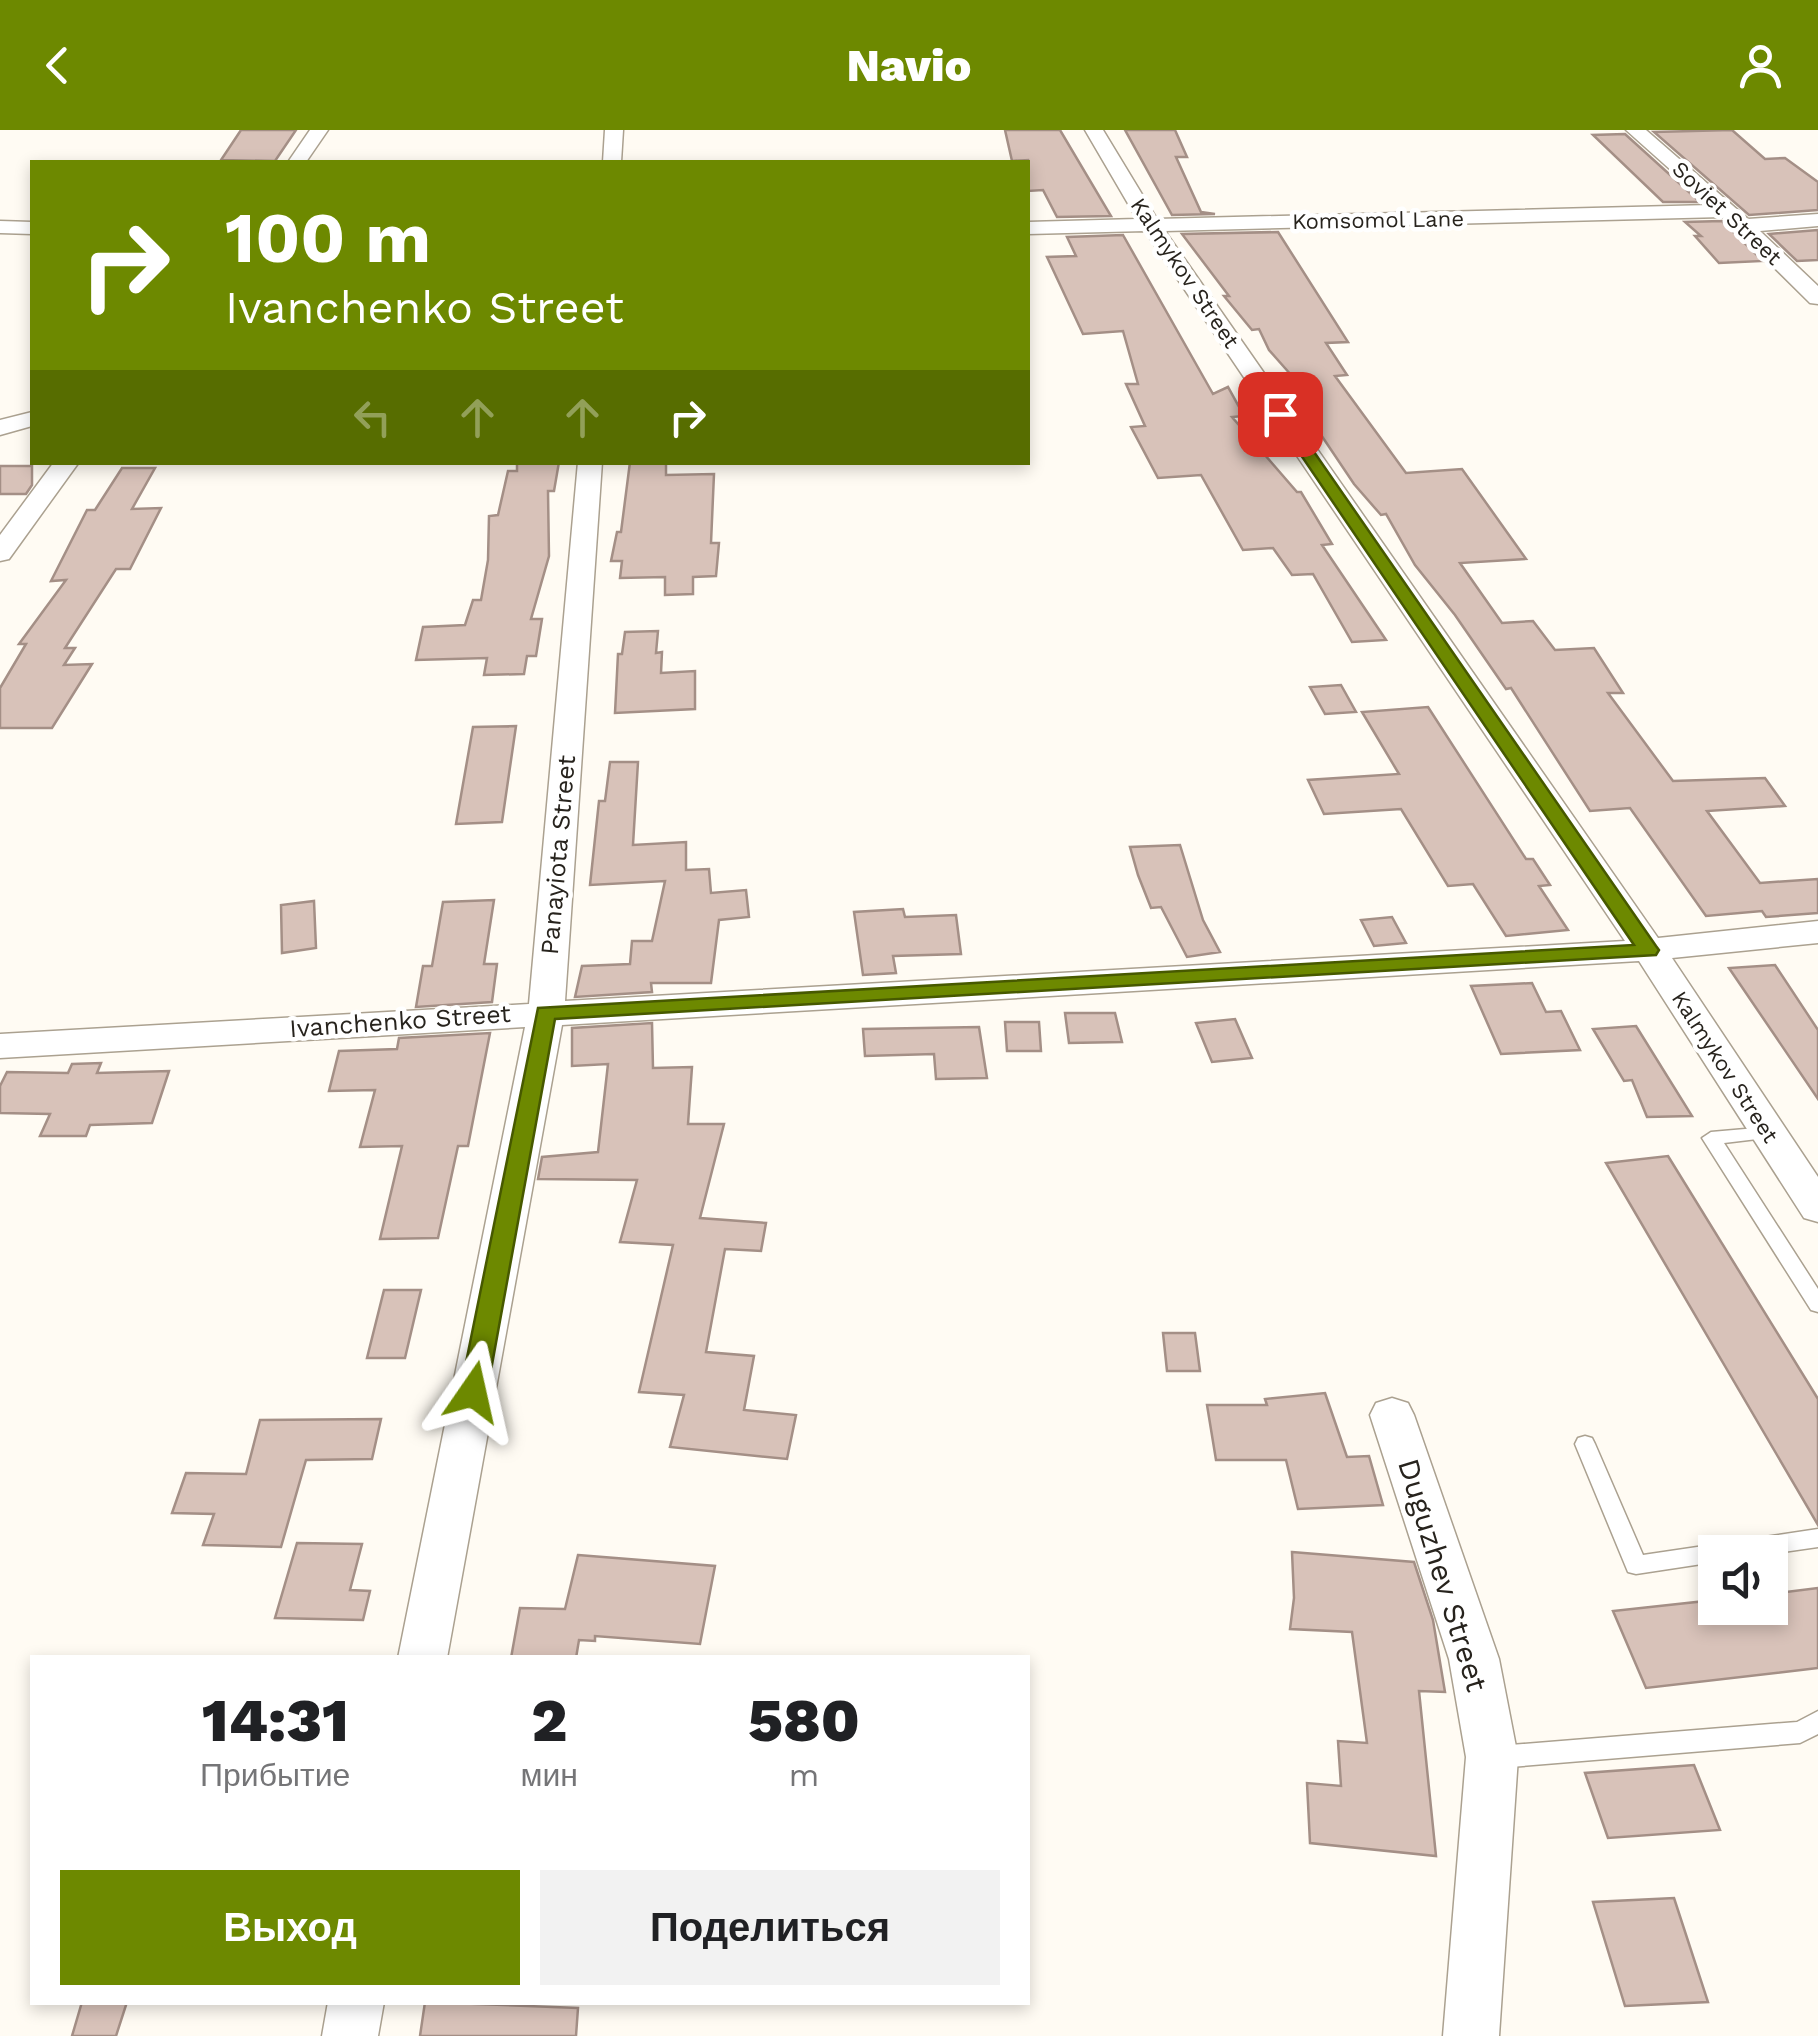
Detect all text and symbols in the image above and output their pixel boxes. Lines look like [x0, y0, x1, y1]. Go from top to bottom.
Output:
icon: back [30, 38, 85, 93]
icon: person [1733, 38, 1788, 93]
text: Navio [847, 39, 971, 92]
street label: Soviet Street [1667, 156, 1787, 270]
street label: Kalmykov Street [1126, 193, 1244, 353]
text: 100 m [225, 197, 431, 279]
icon: right [60, 200, 190, 330]
street label: Komsomol Lane [1292, 206, 1464, 234]
text: Ivanchenko Street [225, 281, 624, 334]
pin [1238, 372, 1323, 457]
icon: arrive [1253, 387, 1308, 442]
icon: left [345, 390, 400, 445]
icon: ahead [450, 390, 505, 445]
icon: ahead [555, 390, 610, 445]
icon: right [660, 390, 715, 445]
street label: Panayiota Street [535, 753, 581, 956]
street label: Kalmykov Street [1667, 987, 1783, 1147]
street label: Ivanchenko Street [288, 999, 512, 1043]
position arrow [421, 1340, 525, 1444]
street label: Duguzhev Street [1391, 1454, 1495, 1696]
map controls [1698, 1535, 1788, 1625]
button: sound [1698, 1535, 1788, 1625]
text: 14:31 [202, 1685, 349, 1756]
text: 2 [531, 1685, 567, 1756]
text: 580 [748, 1685, 860, 1756]
text: Прибытие [200, 1756, 350, 1794]
text: мин [520, 1756, 578, 1794]
text: m [789, 1756, 819, 1794]
button: Выход [60, 1870, 520, 1985]
button: Поделиться [540, 1870, 1000, 1985]

